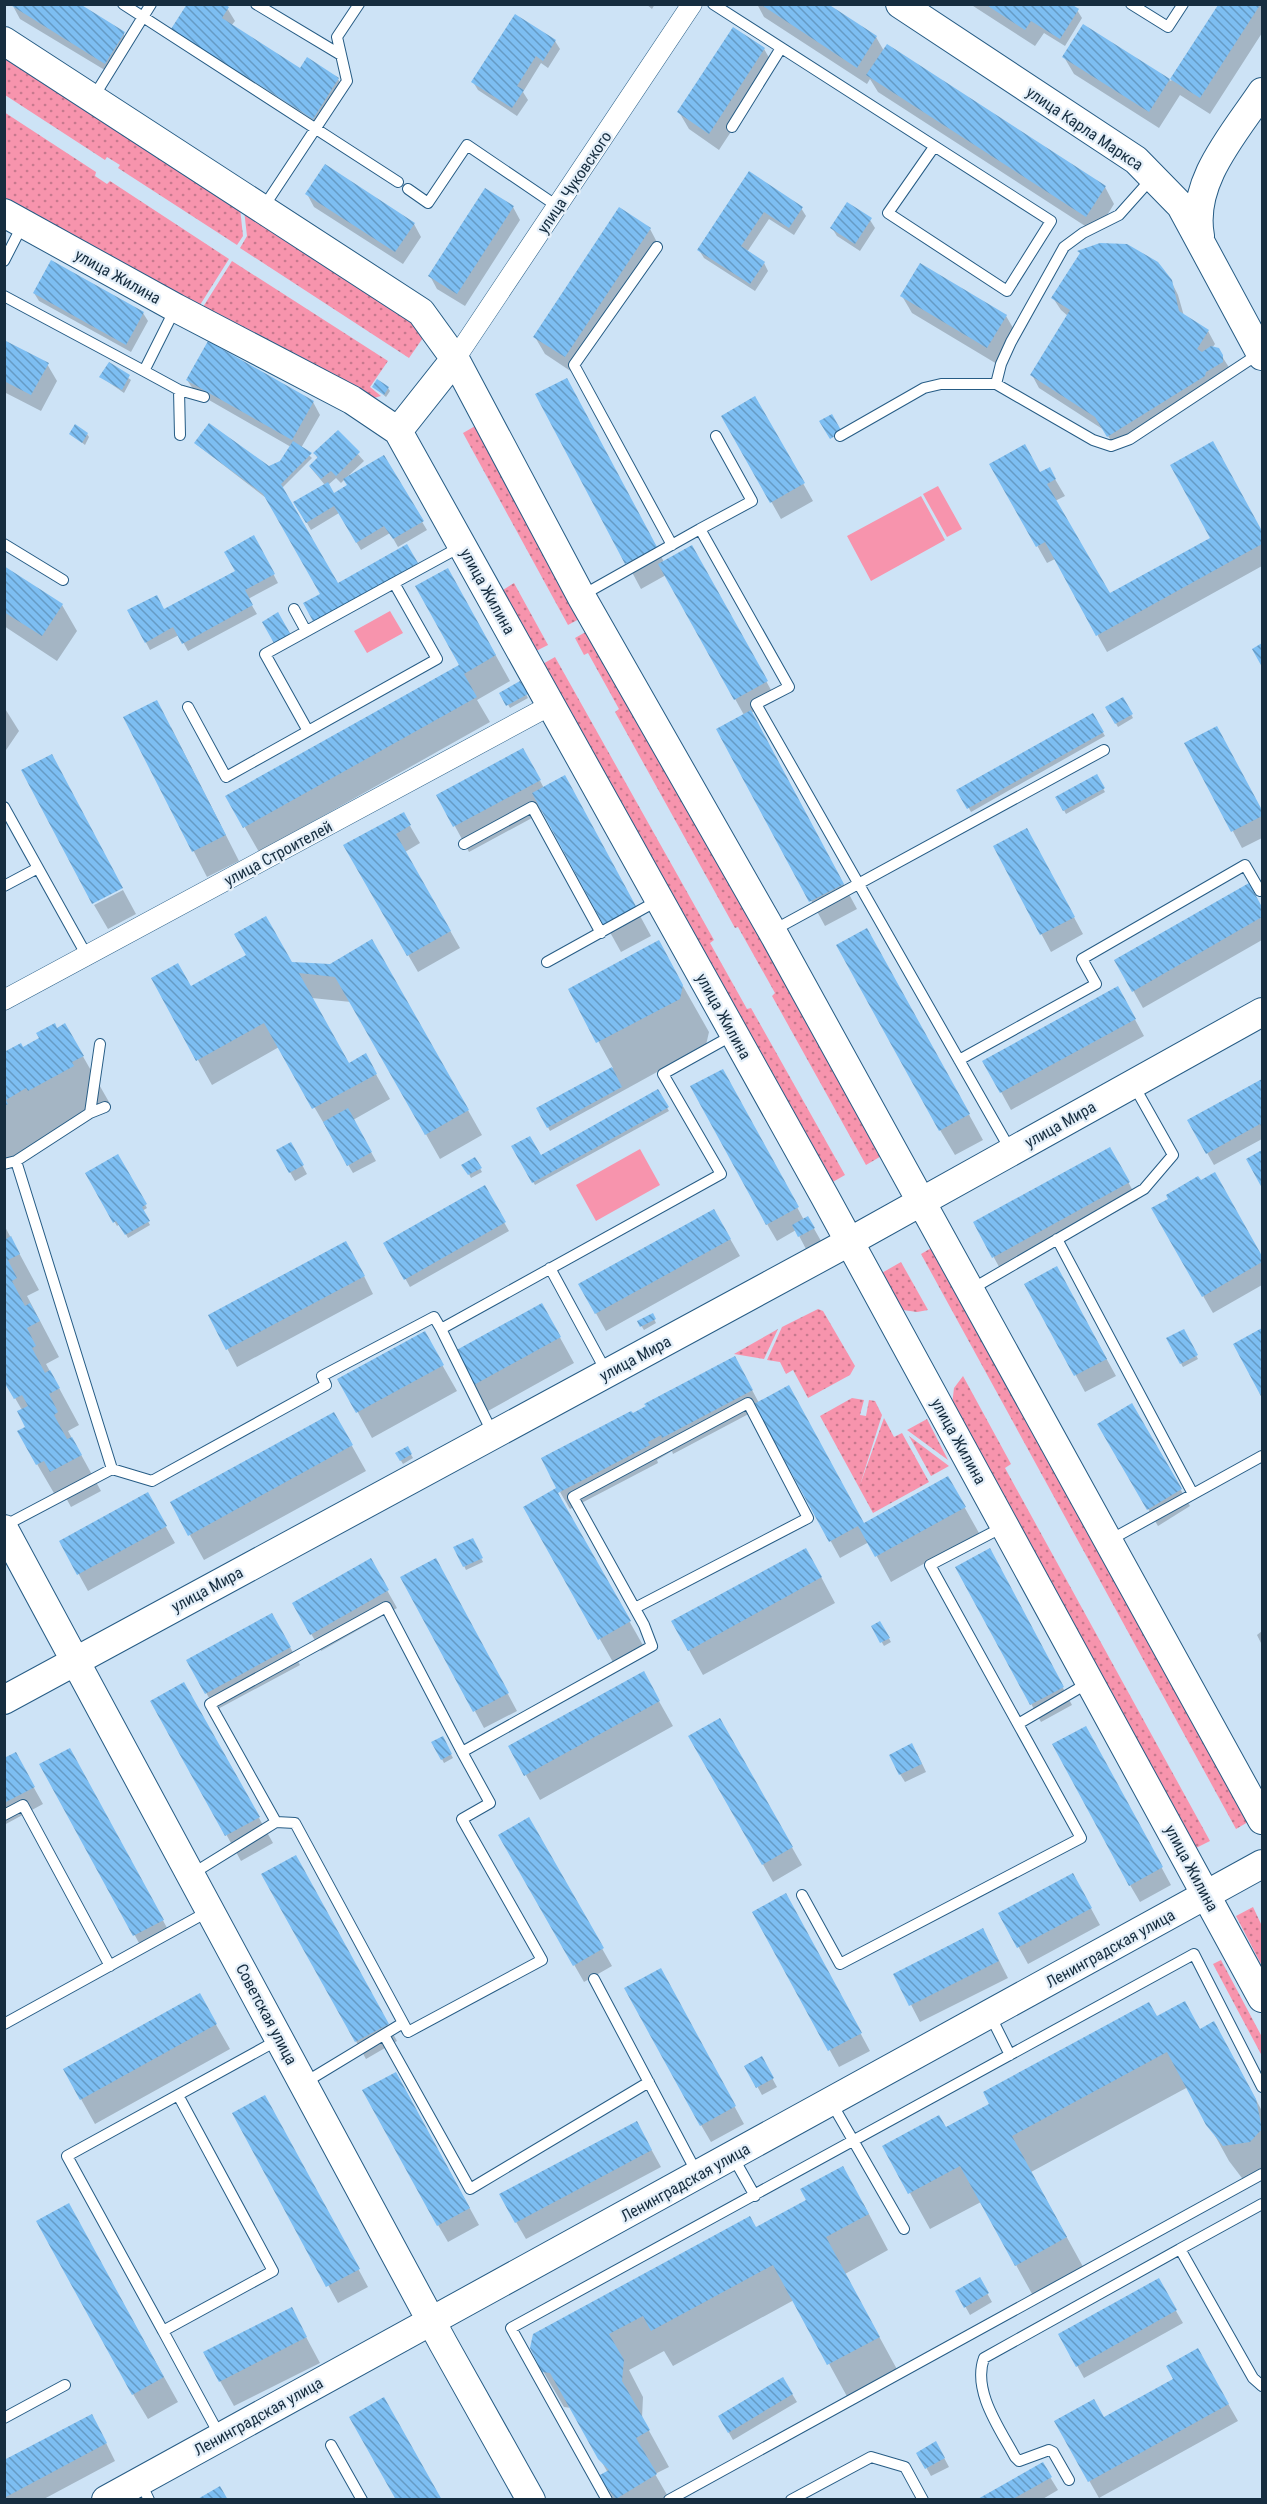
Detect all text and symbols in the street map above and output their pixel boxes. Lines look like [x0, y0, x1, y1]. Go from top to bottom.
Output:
street label: улица Карла Маркса [1023, 82, 1147, 174]
street label: улица Чуковского [533, 128, 616, 237]
street label: улица Жилина [71, 245, 164, 308]
street label: улица Жилина [456, 545, 519, 638]
street label: улица Строителей [221, 817, 336, 890]
street label: улица Жилина [692, 970, 755, 1063]
street label: улица Мира [1021, 1097, 1099, 1152]
street label: улица Мира [596, 1332, 674, 1385]
street label: улица Жилина [927, 1395, 990, 1488]
street label: улица Мира [168, 1563, 246, 1616]
street label: улица Жилина [1161, 1822, 1222, 1915]
street label: Ленинградская улица [1042, 1905, 1178, 1992]
street label: Советская улица [232, 1961, 301, 2068]
street label: Ленинградская улица [617, 2139, 753, 2226]
street label: Ленинградская улица [190, 2373, 326, 2460]

